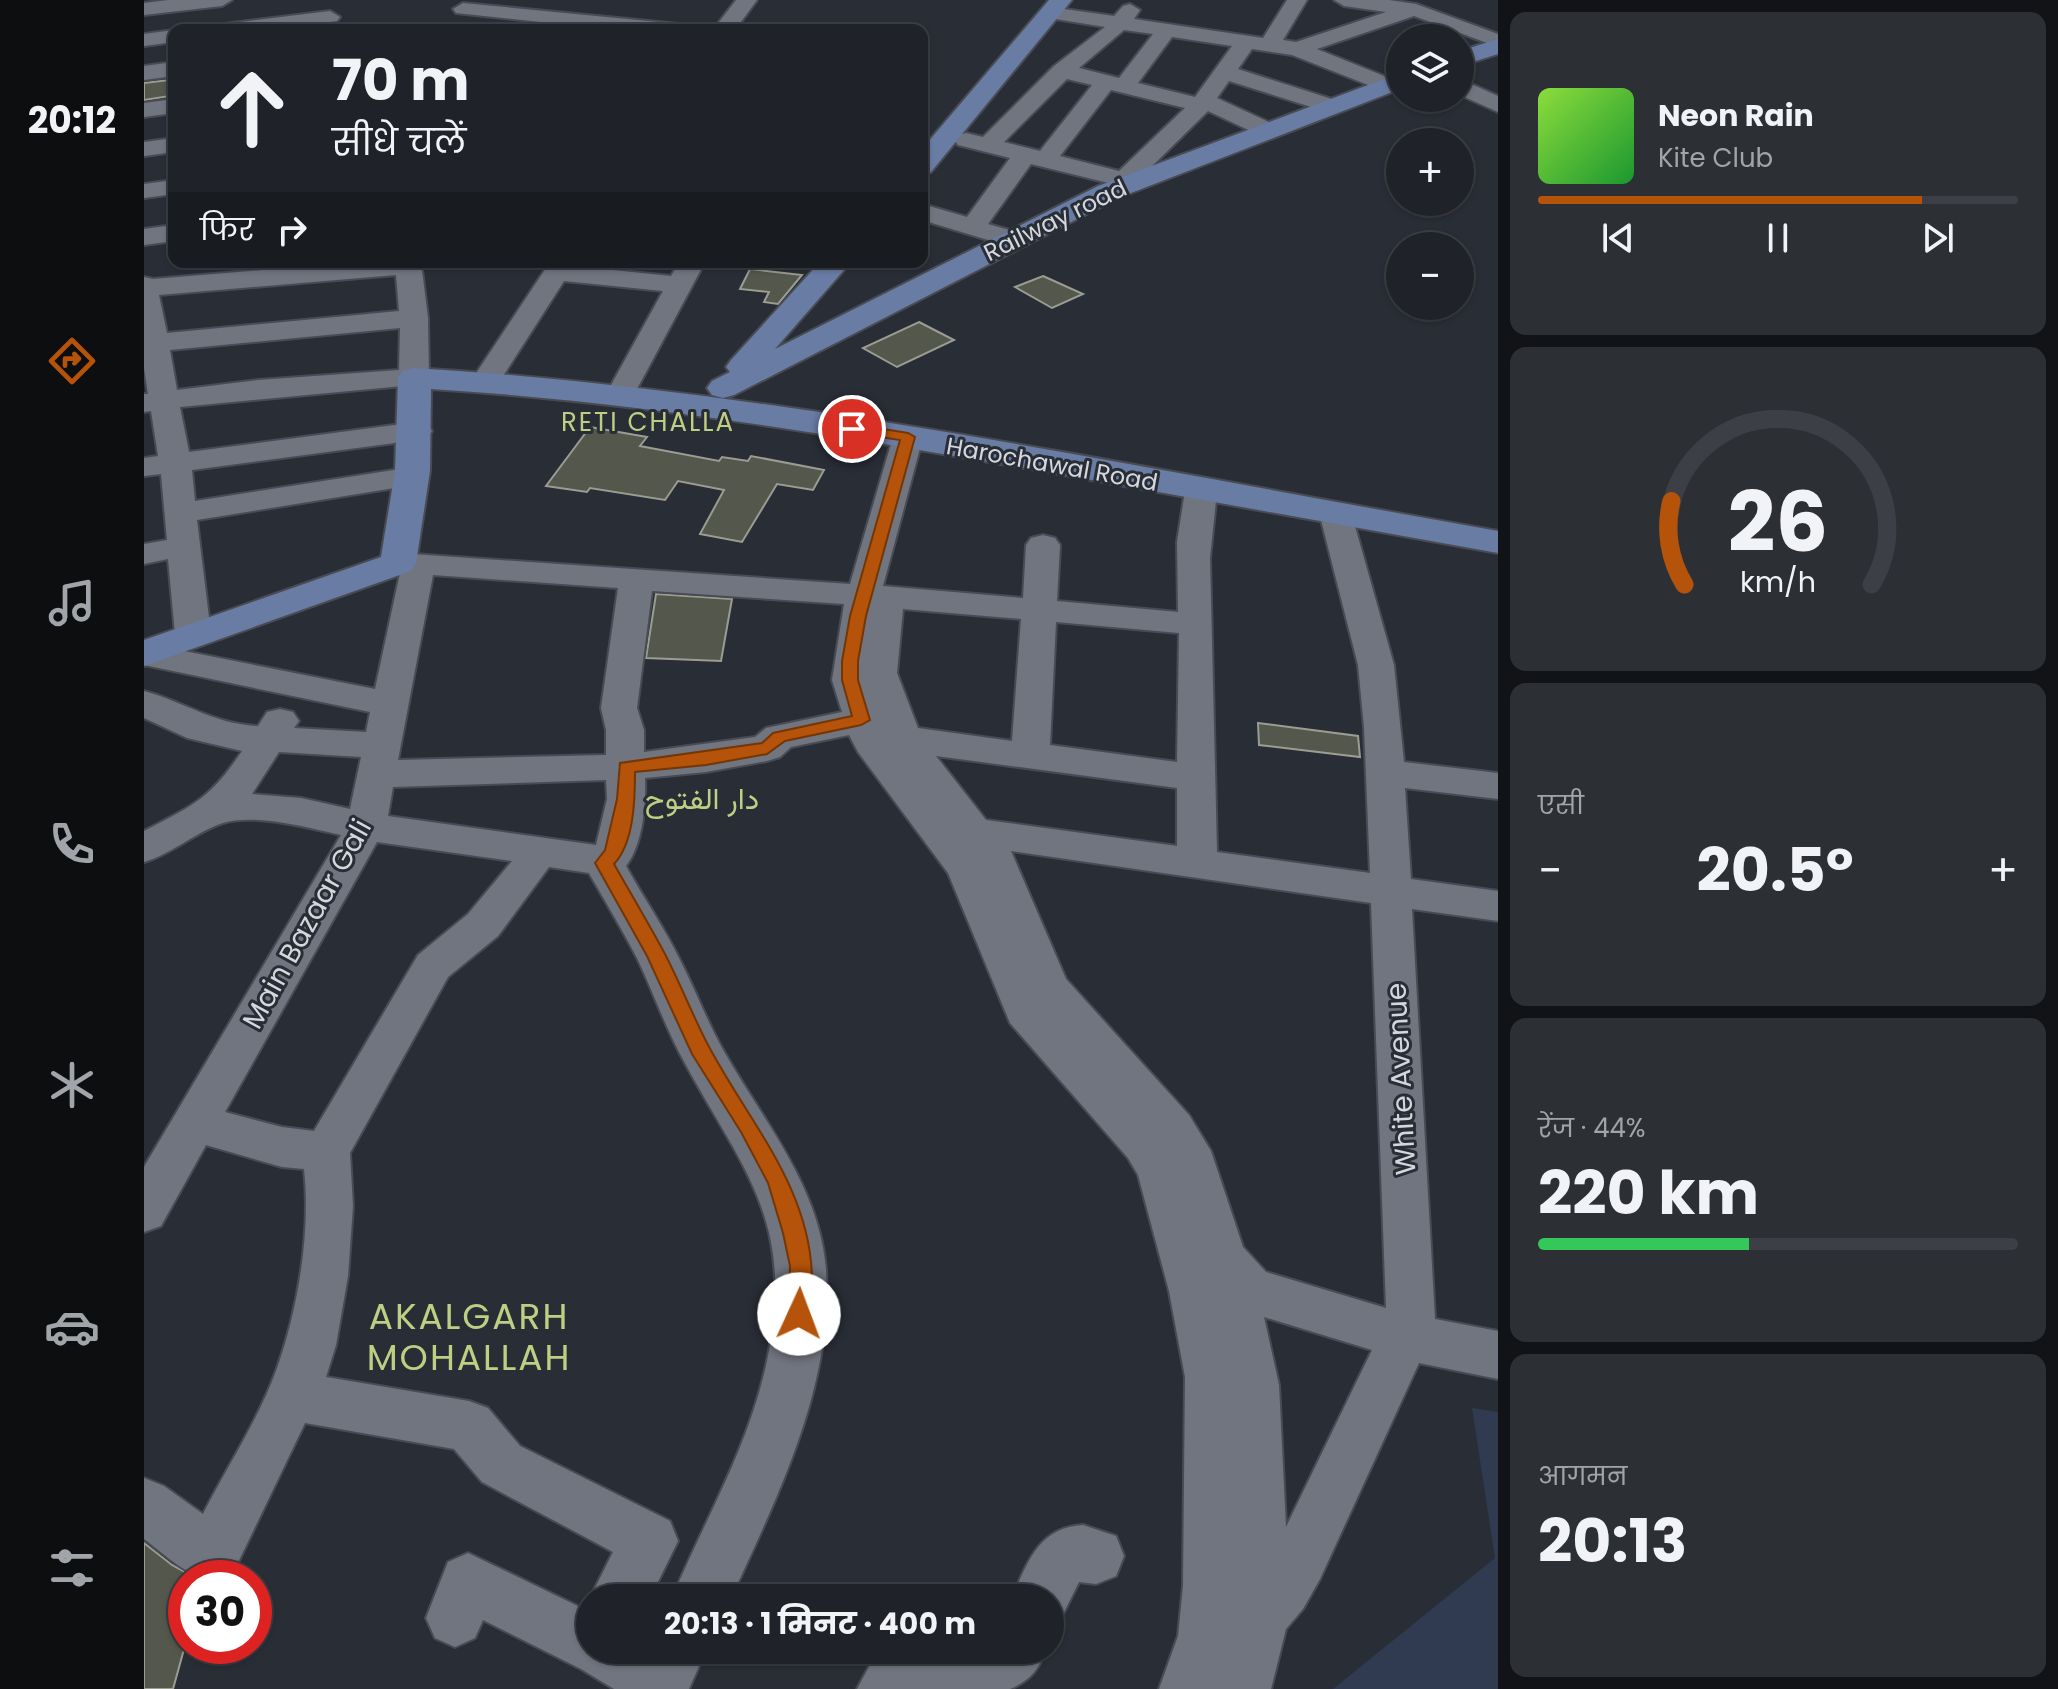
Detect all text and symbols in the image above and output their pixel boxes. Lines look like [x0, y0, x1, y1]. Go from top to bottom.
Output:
map controls [1386, 24, 1474, 320]
button: layers [1386, 24, 1474, 112]
text: 70 m [332, 41, 470, 120]
icon: ahead [200, 56, 304, 160]
text: Neon Rain [1658, 94, 1814, 137]
text: 20:12 [28, 95, 116, 146]
text: सीधे चलें [332, 117, 466, 168]
button: + [1386, 128, 1474, 216]
text: Kite Club [1658, 140, 1773, 176]
street label: Railway road [978, 171, 1132, 269]
text: फिर [200, 208, 254, 251]
icon: right [270, 208, 314, 252]
icon: previous [1596, 216, 1640, 260]
icon: pause [1756, 216, 1800, 260]
icon: next [1916, 216, 1960, 260]
button: − [1386, 232, 1474, 320]
icon: directions [44, 333, 100, 389]
pin [818, 395, 886, 463]
district label: RETI CHALLA [561, 404, 735, 440]
icon: arrive [830, 407, 874, 451]
street label: Harochawal Road [944, 429, 1160, 499]
text: 26 [1728, 464, 1828, 580]
text: km/h [1740, 562, 1816, 602]
icon: music [44, 575, 100, 631]
district label: دار الفتوح [645, 777, 759, 820]
text: एसी [1538, 787, 1584, 823]
street label: Main Bazaar Gali [233, 812, 381, 1036]
icon: phone [44, 816, 100, 872]
text: 20.5° [1697, 828, 1854, 912]
text: − [1538, 840, 1562, 901]
text: + [1988, 840, 2018, 901]
street label: White Avenue [1376, 982, 1426, 1176]
icon: climate [44, 1057, 100, 1113]
text: रेंज · 44% [1538, 1110, 1646, 1146]
text: 220 km [1538, 1151, 1759, 1235]
position arrow [757, 1272, 841, 1356]
district label: AKALGARH MOHALLAH [367, 1291, 571, 1383]
icon: car [44, 1299, 100, 1355]
text: आगमन [1538, 1458, 1627, 1494]
text: 20:13 [1538, 1499, 1687, 1583]
icon: filters [44, 1540, 100, 1596]
speed limit sign: 30 [168, 1560, 272, 1664]
text: 20:13 · 1 मिनट · 400 m [664, 1602, 976, 1645]

